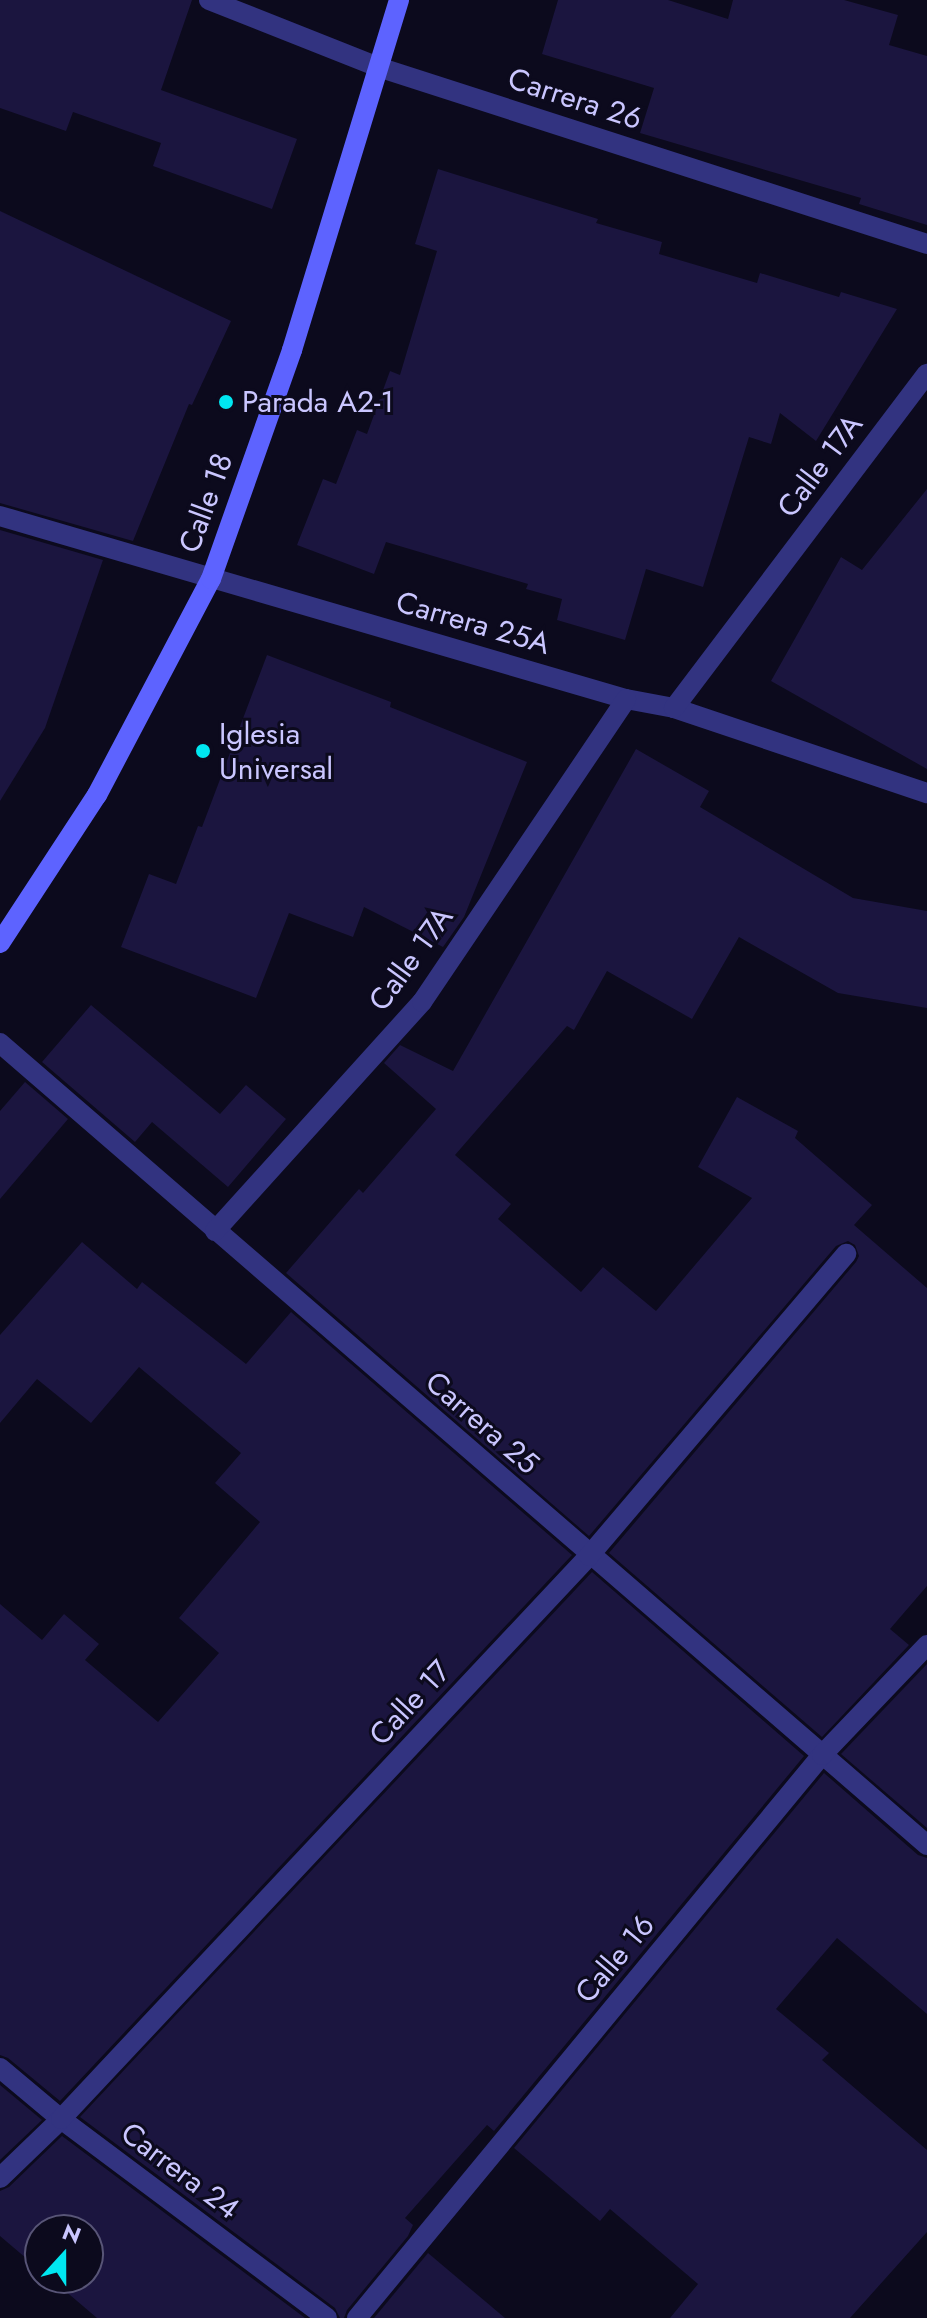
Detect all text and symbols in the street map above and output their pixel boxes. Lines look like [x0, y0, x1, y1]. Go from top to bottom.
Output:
street label: Carrera 26 [504, 60, 646, 138]
place label: Parada A2-1 [242, 384, 394, 420]
marker: Parada A2-1 [217, 393, 235, 411]
street label: Calle 17A [770, 408, 870, 524]
street label: Calle 18 [171, 448, 241, 558]
street label: Carrera 25A [392, 584, 554, 662]
place label: Iglesia Universal [219, 716, 333, 786]
marker: Iglesia Universal [194, 742, 212, 760]
street label: Calle 17A [361, 900, 461, 1018]
street label: Carrera 25 [418, 1364, 546, 1482]
street label: Calle 17 [362, 1653, 458, 1753]
street label: Calle 16 [568, 1908, 662, 2010]
street label: Carrera 24 [114, 2115, 246, 2227]
north arrow [24, 2214, 104, 2294]
text: N [58, 2215, 86, 2252]

